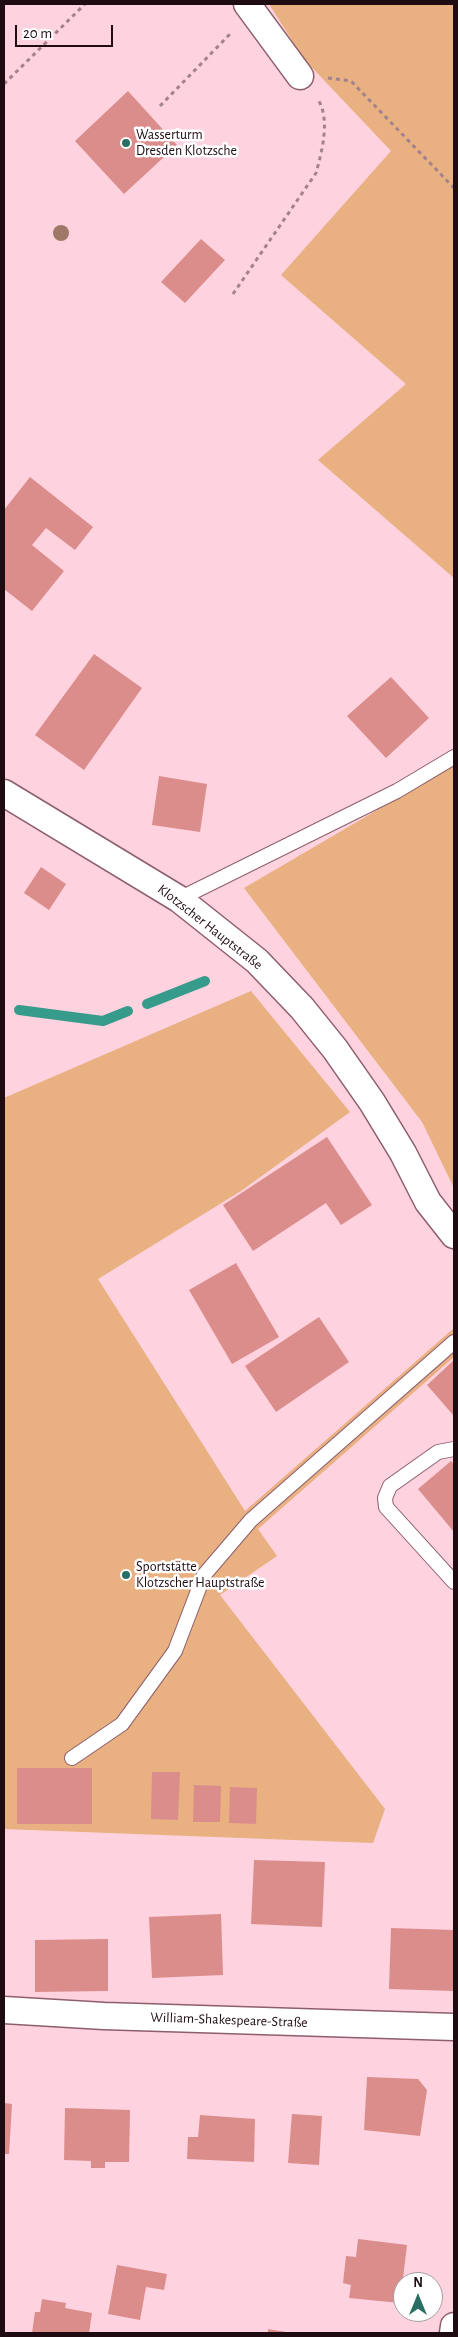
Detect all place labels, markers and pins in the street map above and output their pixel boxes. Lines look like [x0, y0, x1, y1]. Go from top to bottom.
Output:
place label: Wasserturm Dresden Klotzsche [136, 127, 237, 160]
marker: Wasserturm Dresden Klotzsche [120, 137, 132, 149]
place label: Sportstätte Klotzscher Hauptstraße [136, 1559, 265, 1591]
marker: Sportstätte Klotzscher Hauptstraße [120, 1569, 132, 1581]

